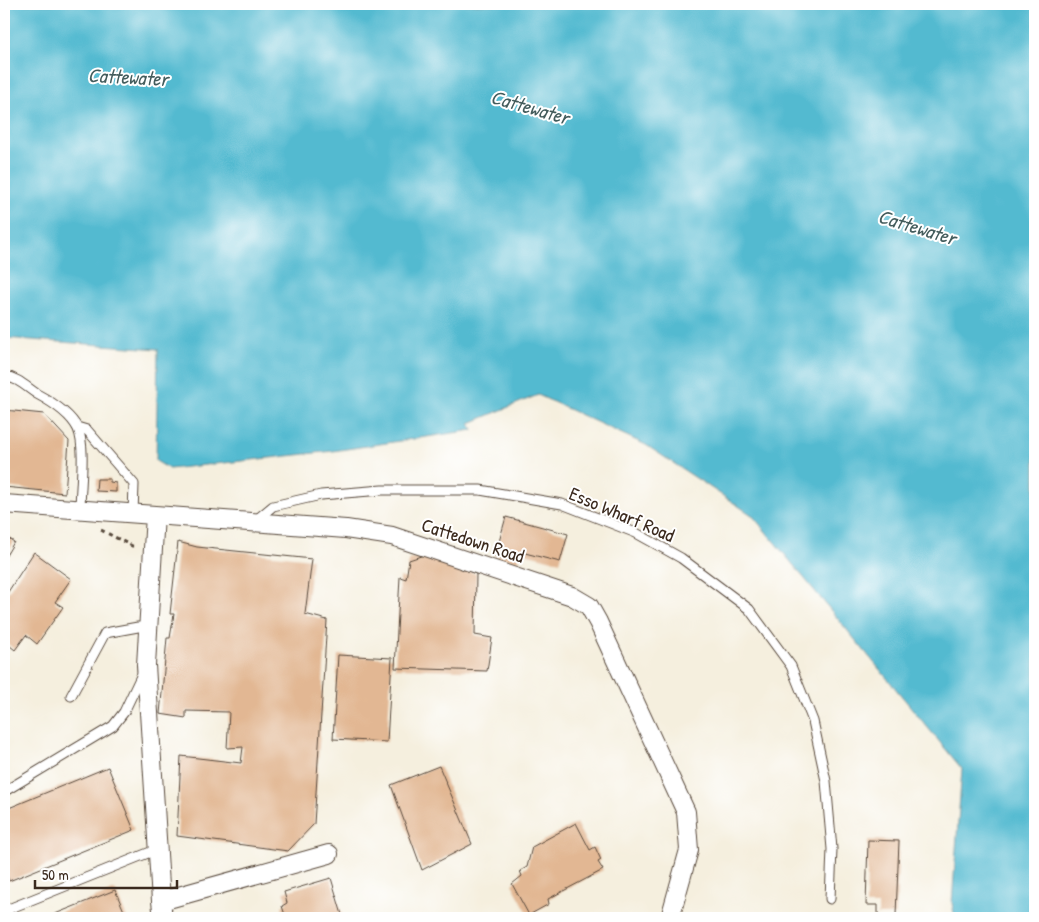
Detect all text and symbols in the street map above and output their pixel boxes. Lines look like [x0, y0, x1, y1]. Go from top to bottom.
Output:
water label: Cattewater [87, 61, 171, 92]
water label: Cattewater [488, 82, 575, 131]
water label: Cattewater [875, 202, 962, 252]
street label: Esso Wharf Road [565, 480, 679, 548]
street label: Cattedown Road [418, 511, 528, 569]
scale bar [35, 857, 178, 889]
text: 50 m [42, 864, 69, 885]

